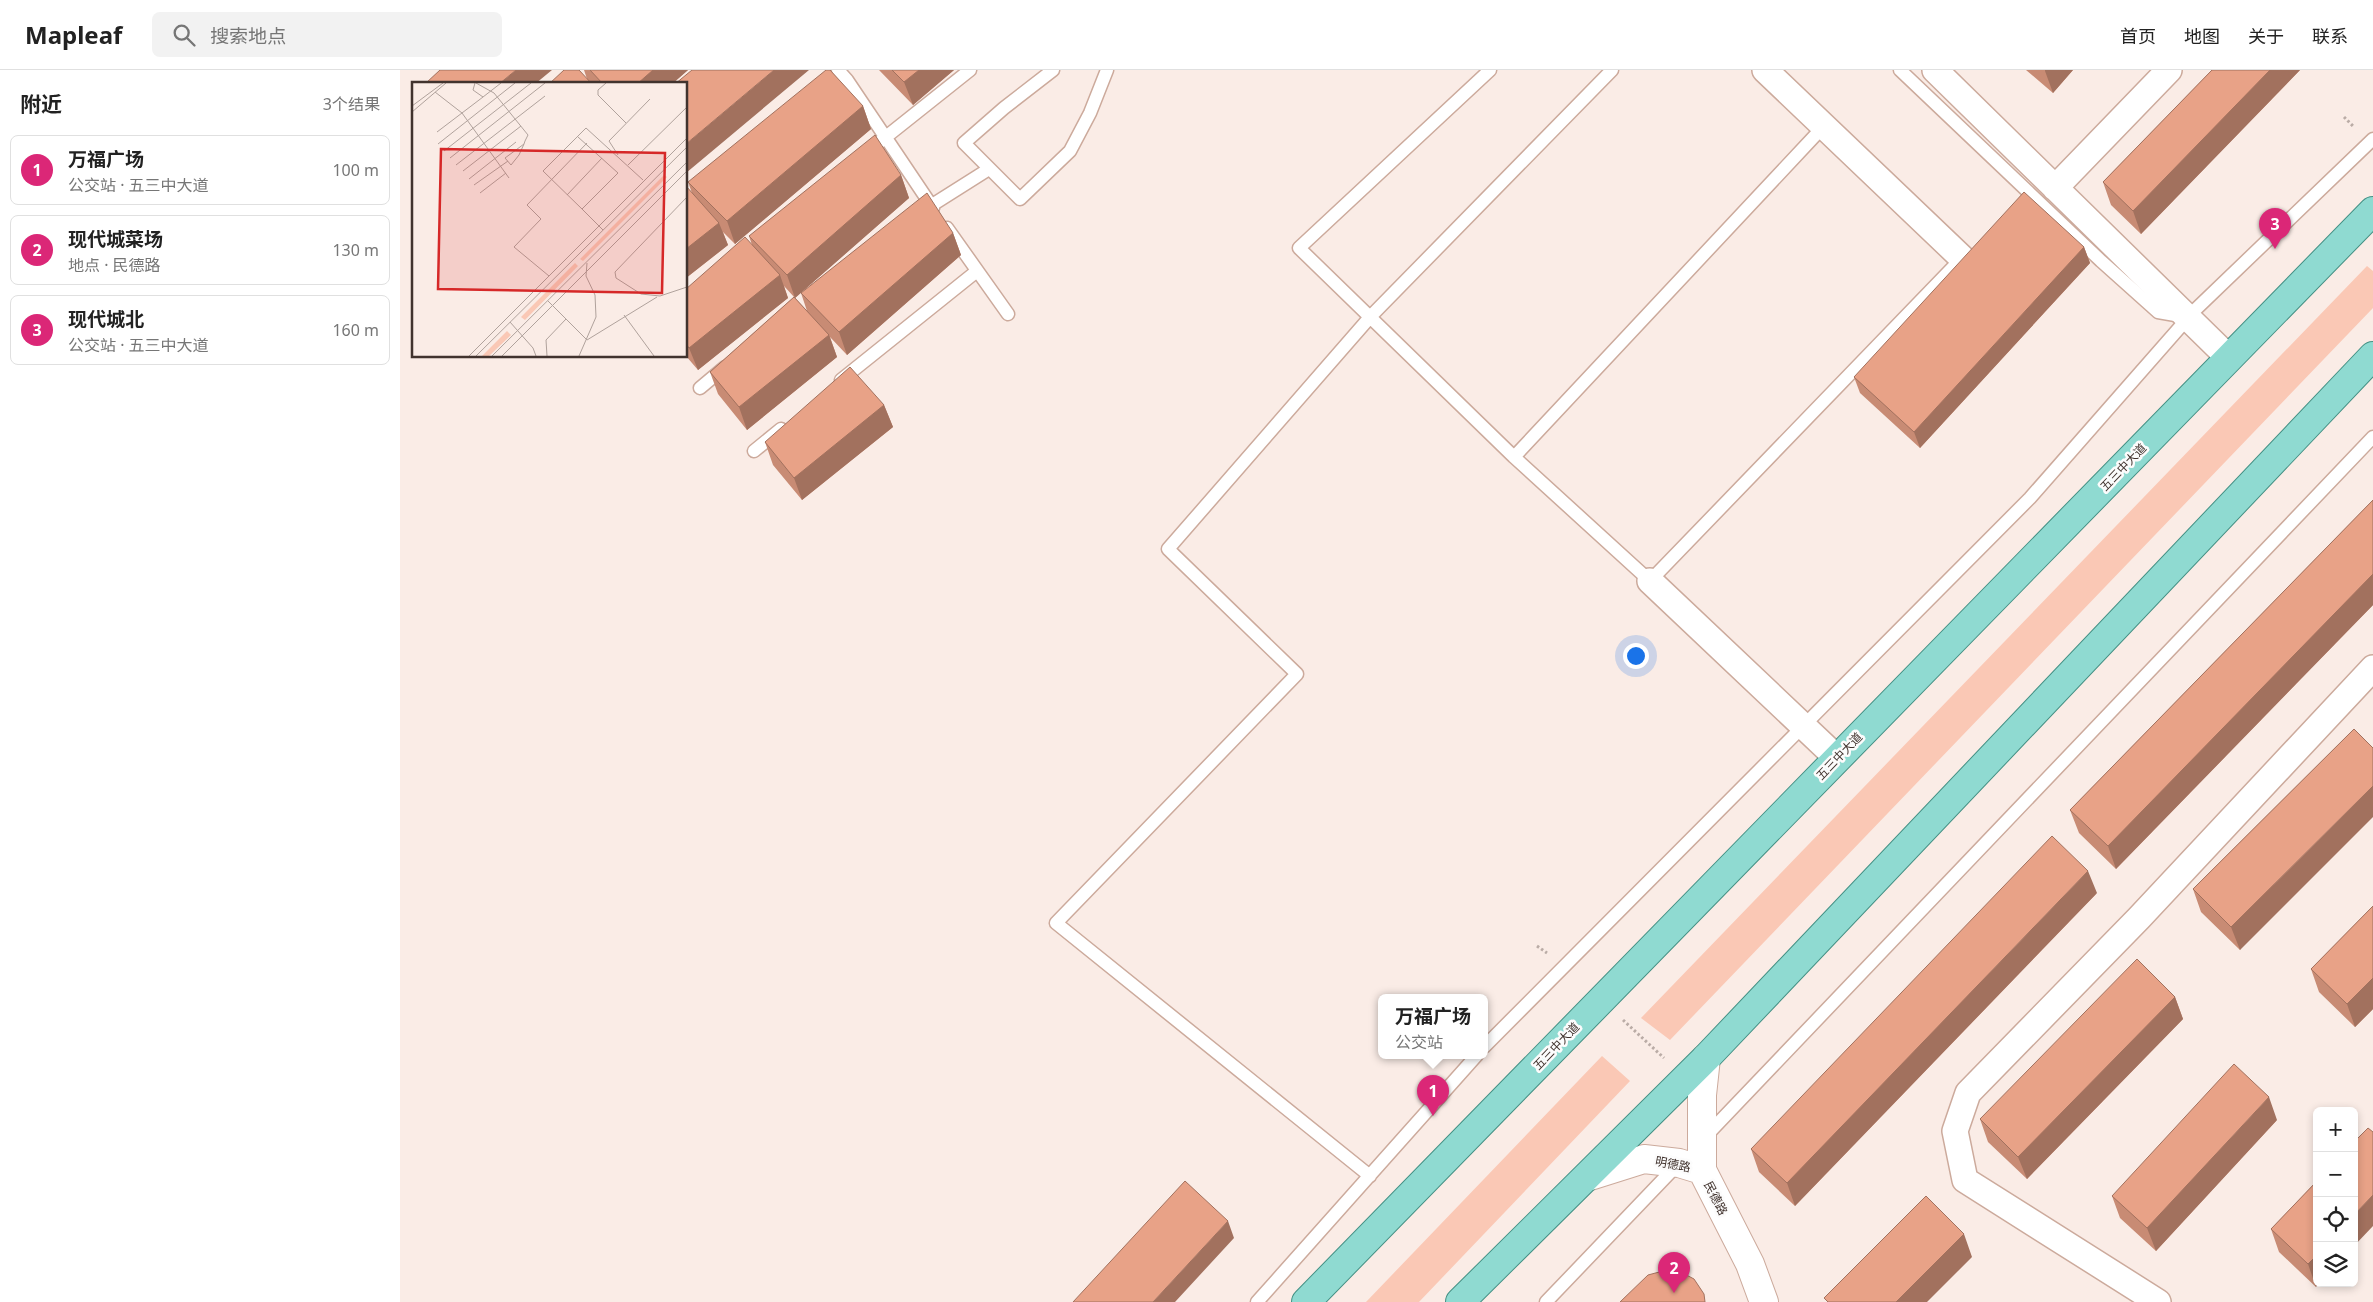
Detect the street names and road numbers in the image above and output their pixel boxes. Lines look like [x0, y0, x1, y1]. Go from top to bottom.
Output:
street label: 五三中大道 [2096, 440, 2150, 494]
street label: 五三中大道 [1812, 729, 1866, 783]
street label: 五三中大道 [1529, 1019, 1583, 1073]
street label: 明德路 [1654, 1152, 1692, 1176]
street label: 民德路 [1700, 1178, 1732, 1218]

